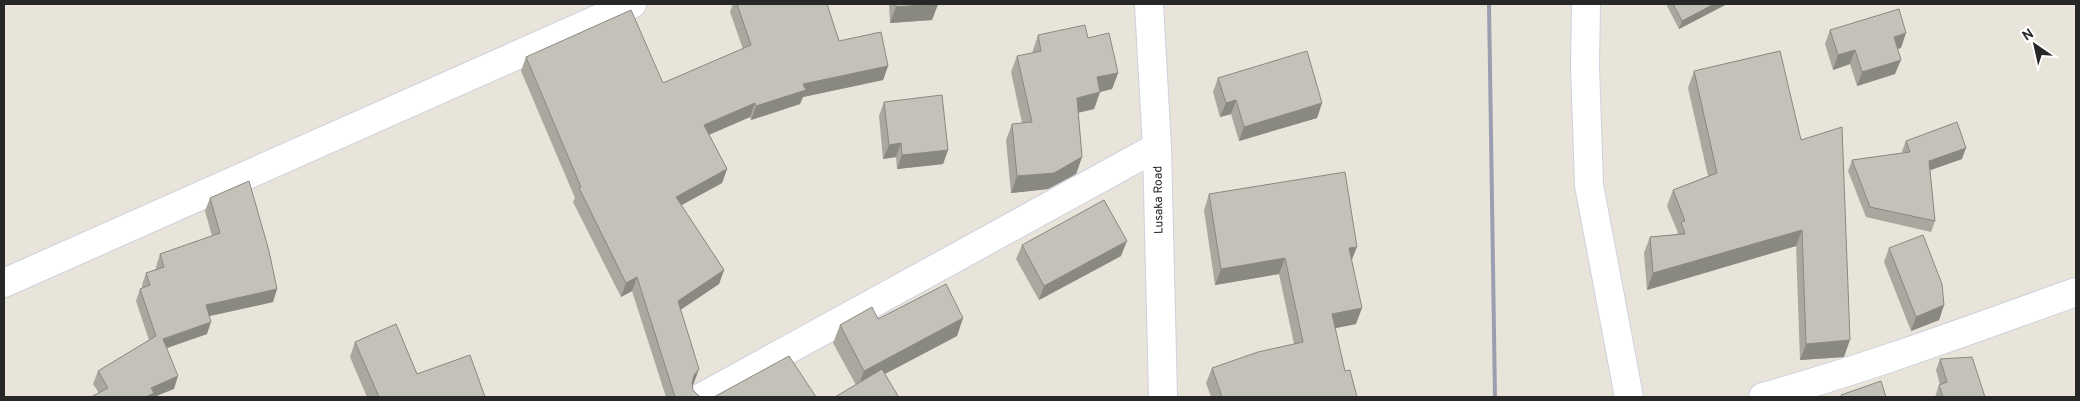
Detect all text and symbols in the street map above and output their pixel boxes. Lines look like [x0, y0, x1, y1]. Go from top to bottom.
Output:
north arrow [2010, 20, 2060, 70]
text: N [2020, 26, 2037, 45]
street label: Lusaka Road [1150, 166, 1168, 234]

